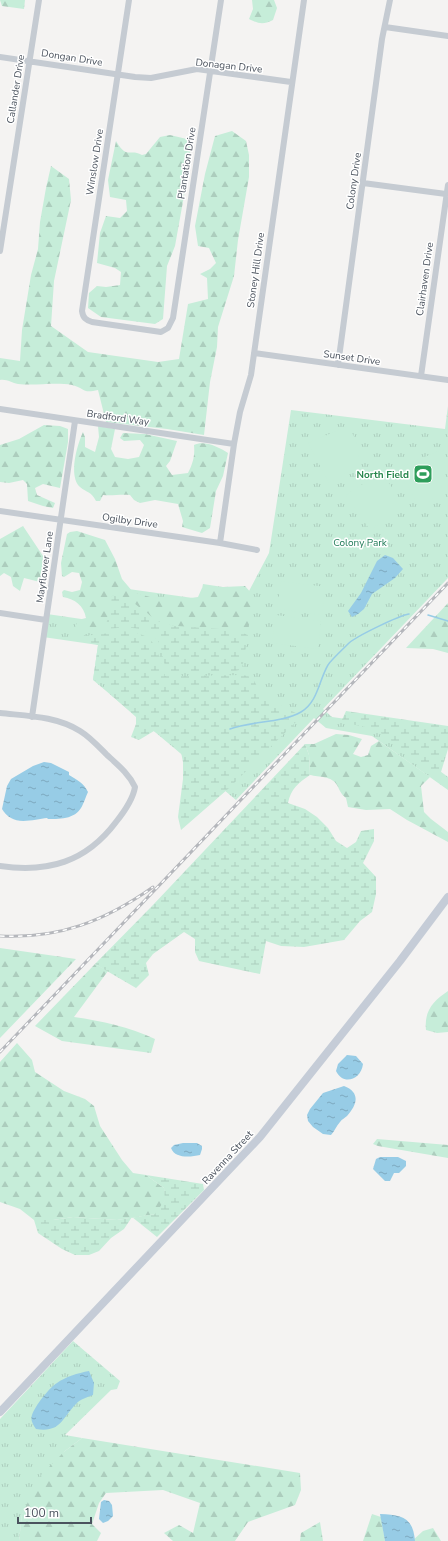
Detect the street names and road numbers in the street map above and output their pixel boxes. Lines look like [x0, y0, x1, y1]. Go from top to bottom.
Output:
street label: Dongan Drive [40, 46, 103, 70]
street label: Callander Drive [4, 54, 28, 125]
street label: Donagan Drive [195, 56, 263, 76]
street label: Plantation Drive [174, 126, 200, 200]
street label: Winslow Drive [83, 128, 107, 196]
street label: Colony Drive [343, 152, 365, 211]
street label: Stoney Hill Drive [244, 232, 268, 309]
street label: Clairhaven Drive [413, 241, 437, 317]
street label: Sunset Drive [322, 347, 381, 369]
street label: Bradford Way [86, 407, 151, 429]
street label: Ogilby Drive [101, 510, 159, 532]
street label: Mayflower Lane [33, 530, 57, 604]
street label: Ravenna Street [199, 1127, 257, 1188]

